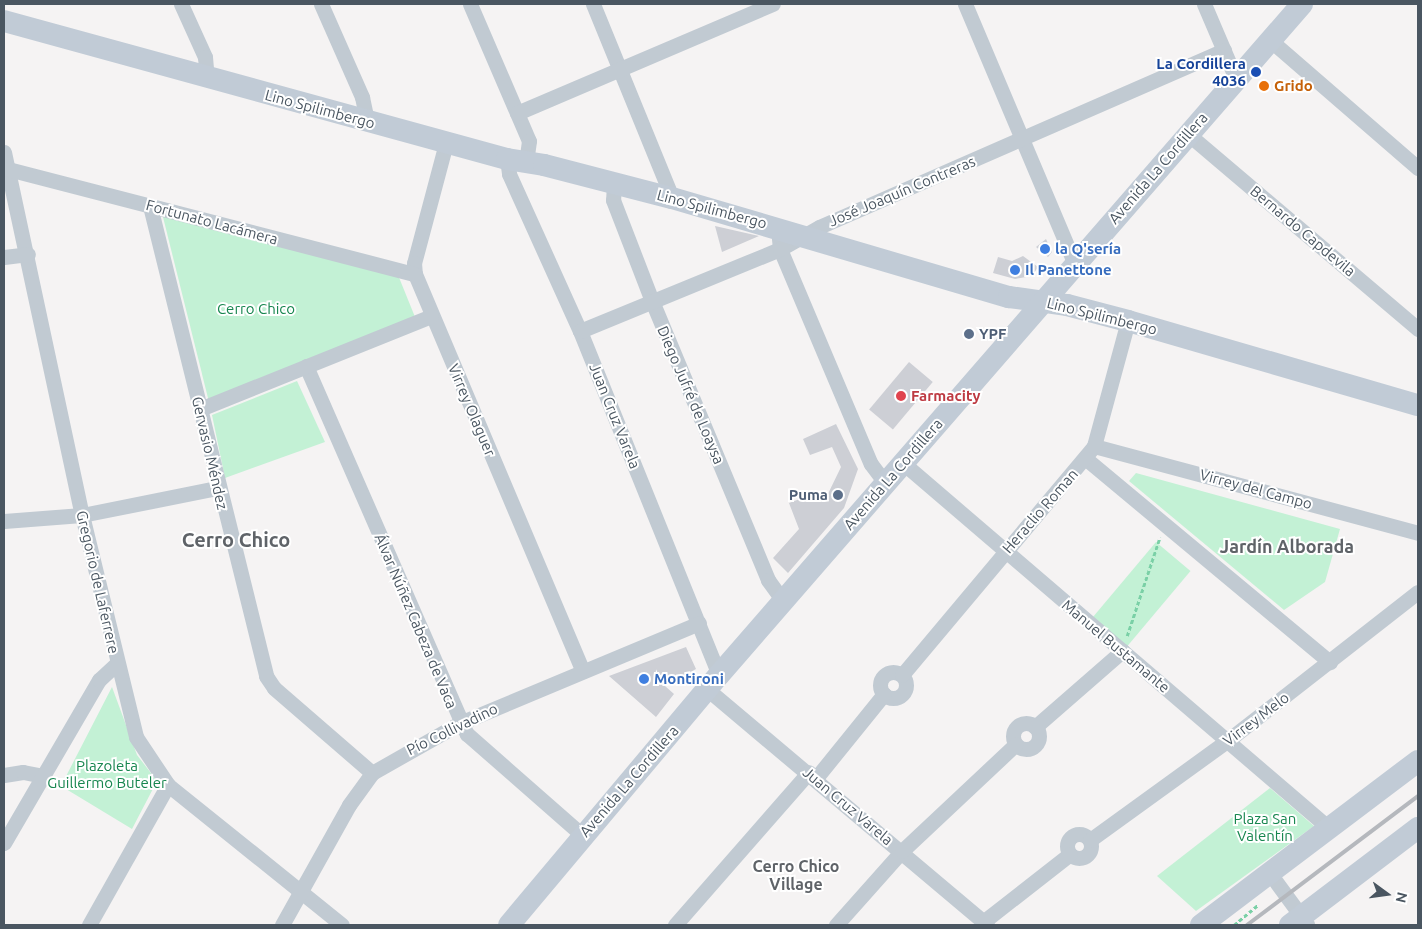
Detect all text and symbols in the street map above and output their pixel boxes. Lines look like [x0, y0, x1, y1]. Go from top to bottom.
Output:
place label: La Cordillera 4036 [1156, 54, 1246, 89]
marker: La Cordillera 4036 [1250, 66, 1262, 78]
place label: Grido [1274, 77, 1313, 95]
marker: Grido [1258, 80, 1270, 92]
street label: Lino Spilimbergo [263, 86, 377, 132]
street label: Avenida La Cordillera [1105, 109, 1211, 227]
street label: José Joaquín Contreras [826, 152, 978, 230]
street label: Bernardo Capdevila [1247, 182, 1359, 280]
street label: Lino Spilimbergo [655, 186, 769, 232]
street label: Fortunato Lacámera [144, 196, 280, 248]
place label: la Q'sería [1055, 240, 1121, 258]
marker: la Q'sería [1039, 243, 1051, 255]
place label: Il Panettone [1025, 261, 1112, 279]
marker: Il Panettone [1009, 264, 1021, 276]
street label: Lino Spilimbergo [1045, 294, 1159, 338]
park label: Cerro Chico [217, 300, 295, 318]
street label: Diego Jufré de Loaysa [654, 323, 728, 467]
place label: YPF [979, 325, 1007, 343]
marker: YPF [963, 328, 975, 340]
street label: Virrey Olaguer [444, 361, 500, 459]
street label: Juan Cruz Varela [586, 361, 644, 471]
place label: Farmacity [911, 387, 980, 405]
marker: Farmacity [895, 390, 907, 402]
street label: Gervasio Méndez [188, 395, 232, 511]
street label: Avenida La Cordillera [840, 415, 946, 533]
street label: Heraclio Roman [998, 465, 1082, 557]
street label: Virrey del Campo [1198, 465, 1314, 513]
place label: Puma [789, 486, 828, 504]
marker: Puma [832, 489, 844, 501]
street label: Gregorio de Laferrere [73, 509, 123, 655]
district label: Cerro Chico [182, 527, 290, 551]
street label: Álvar Núñez Cabeza de Vaca [371, 531, 461, 711]
district label: Jardín Alborada [1220, 535, 1354, 557]
street label: Manuel Bustamante [1058, 596, 1174, 696]
place label: Montironi [654, 670, 724, 688]
marker: Montironi [638, 673, 650, 685]
street label: Virrey Melo [1219, 688, 1293, 750]
street label: Pío Collivadino [404, 699, 500, 759]
street label: Avenida La Cordillera [576, 722, 682, 840]
park label: Plazoleta Guillermo Buteler [47, 756, 167, 791]
street label: Juan Cruz Varela [799, 763, 897, 849]
park label: Plaza San Valentín [1234, 809, 1296, 844]
district label: Cerro Chico Village [753, 856, 839, 894]
north arrow [1362, 869, 1412, 919]
text: N [1393, 891, 1411, 905]

